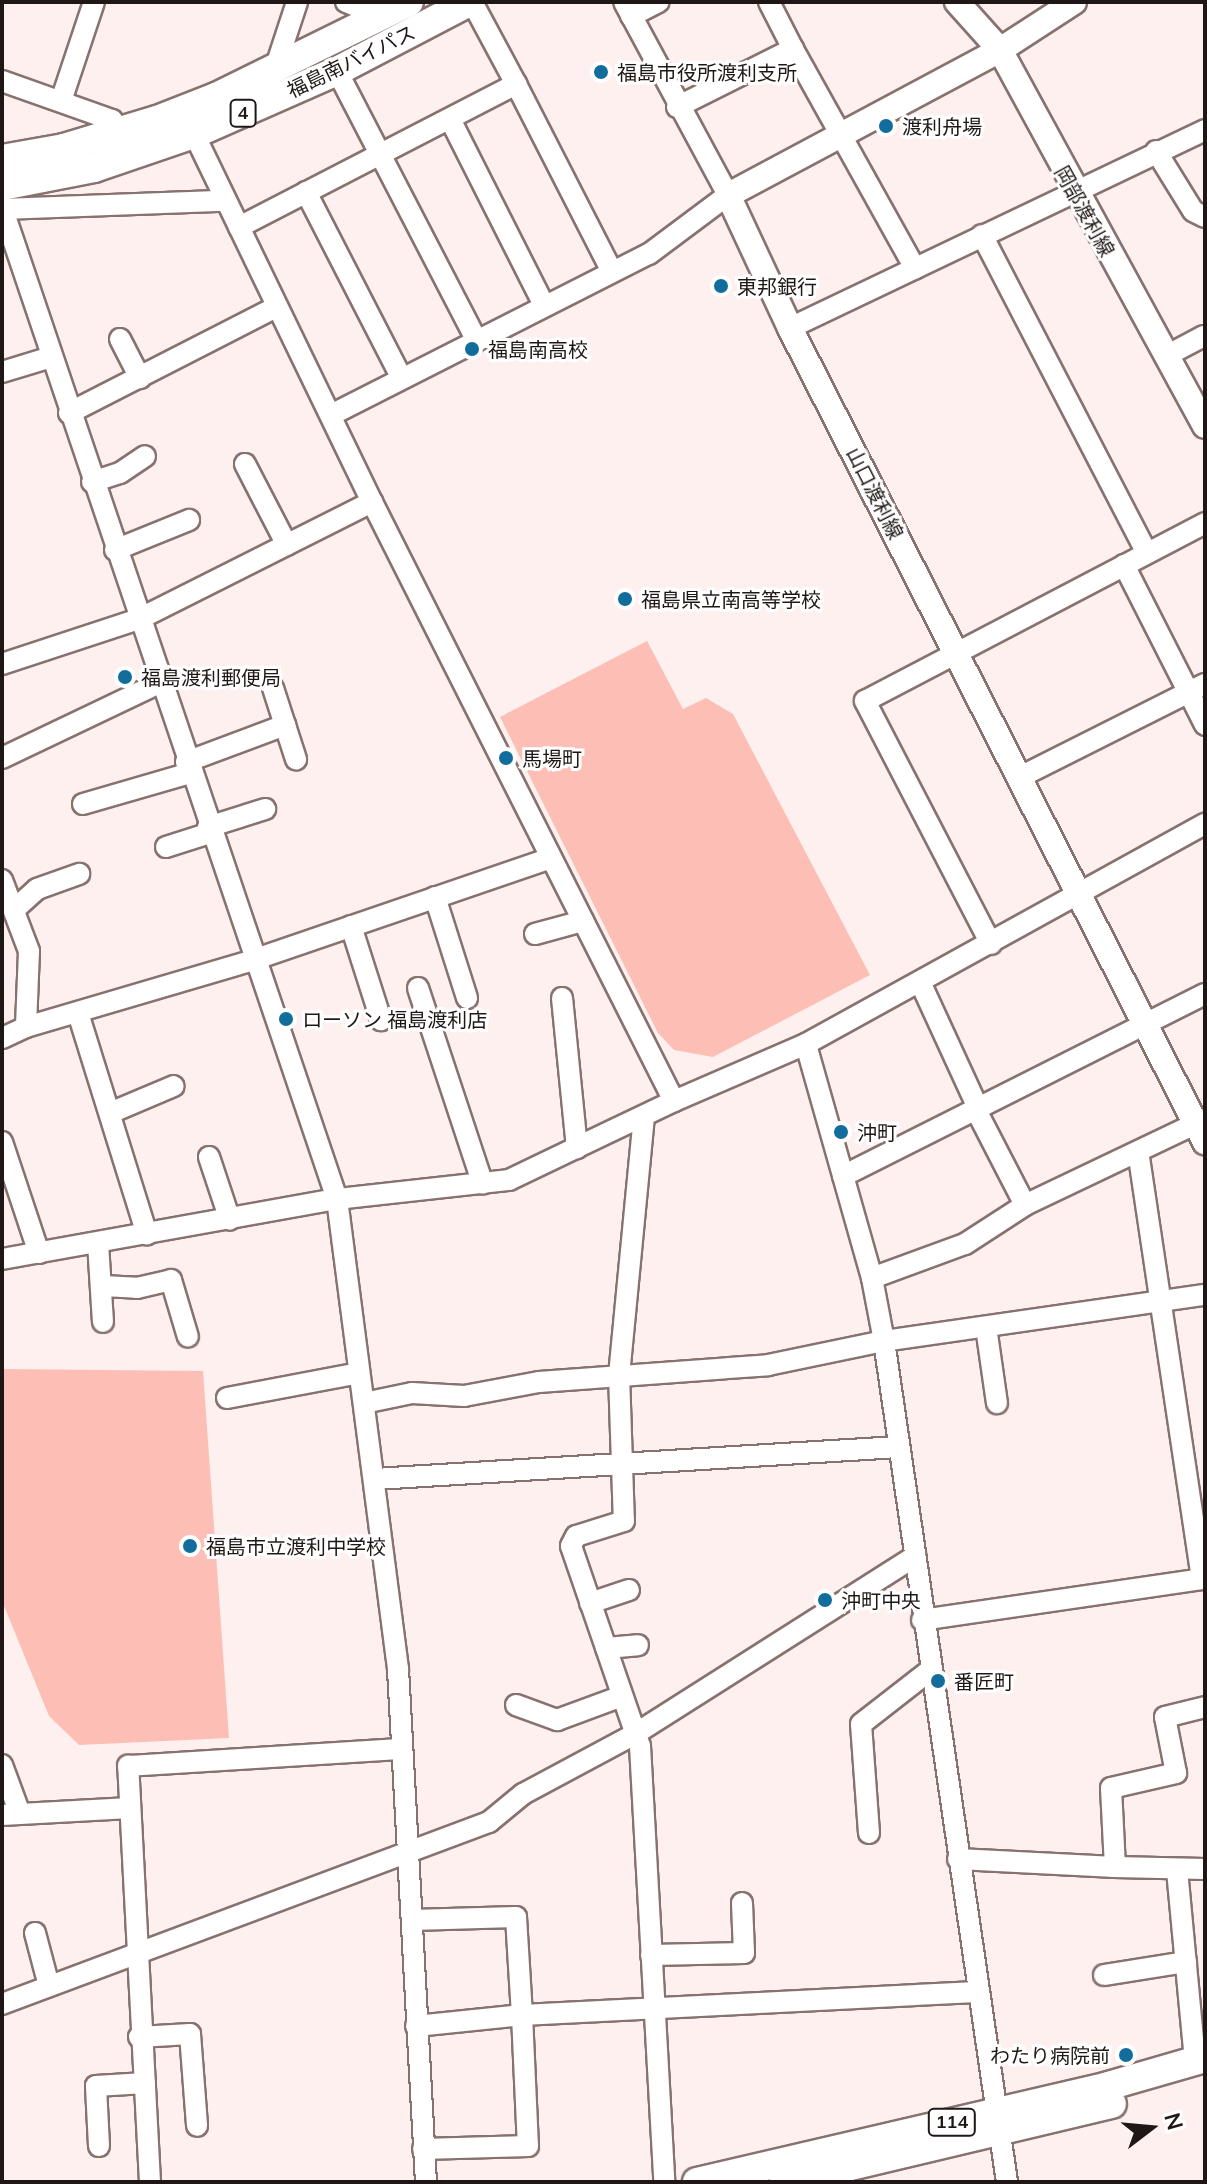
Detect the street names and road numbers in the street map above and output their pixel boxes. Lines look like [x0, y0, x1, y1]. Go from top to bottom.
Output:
street label: 福島南バイパス [283, 20, 419, 102]
road number: 4 [229, 99, 257, 127]
street label: 岡部渡利線 [1050, 161, 1120, 261]
street label: 山口渡利線 [842, 443, 908, 543]
road number: 114 [926, 2108, 978, 2136]

